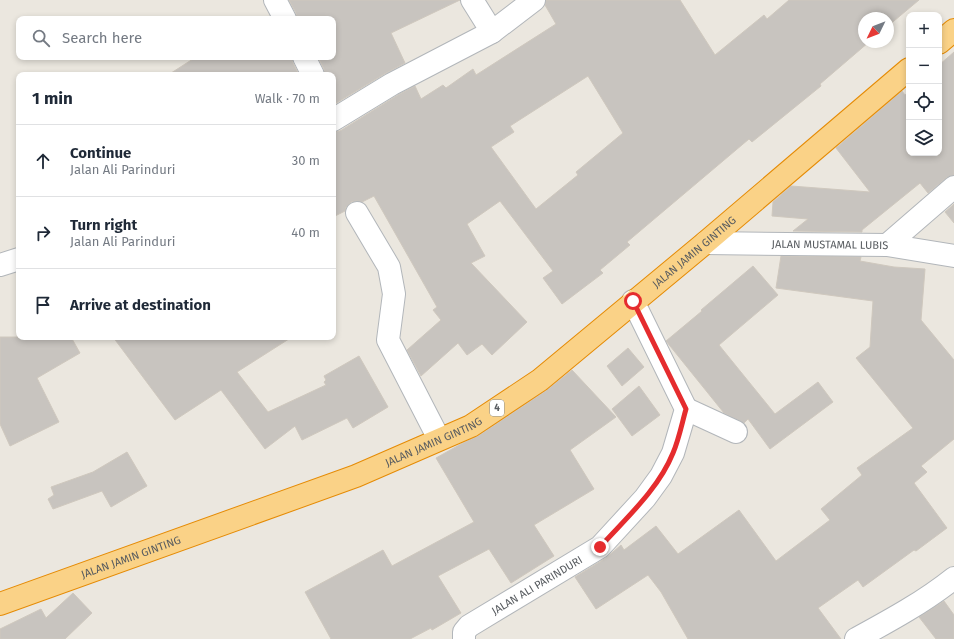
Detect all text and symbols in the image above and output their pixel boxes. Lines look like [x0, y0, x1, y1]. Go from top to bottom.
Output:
north arrow [858, 12, 894, 48]
map controls [906, 12, 942, 156]
button: + [906, 12, 942, 48]
search box [16, 16, 336, 60]
icon: search [30, 27, 52, 49]
text: Search here [62, 29, 142, 47]
button: − [906, 48, 942, 84]
button: locate [906, 84, 942, 120]
text: 1 min [32, 88, 73, 109]
text: Walk · 70 m [255, 91, 320, 106]
button: layers [906, 120, 942, 156]
text: Continue [70, 144, 131, 162]
icon: ahead [32, 150, 54, 172]
text: 30 m [292, 153, 320, 168]
text: Jalan Ali Parinduri [70, 162, 175, 177]
street label: JALAN JAMIN GINTING [650, 213, 738, 291]
text: Turn right [70, 216, 137, 234]
icon: right [32, 222, 54, 244]
text: 40 m [291, 225, 320, 240]
text: Jalan Ali Parinduri [70, 234, 175, 249]
street label: JALAN MUSTAMAL LUBIS [772, 237, 888, 252]
route start [624, 292, 642, 310]
icon: arrive [32, 294, 54, 316]
text: Arrive at destination [70, 296, 211, 314]
road number: 4 [490, 400, 504, 416]
street label: JALAN JAMIN GINTING [383, 414, 484, 469]
street label: JALAN JAMIN GINTING [79, 533, 182, 581]
route end [591, 538, 609, 556]
street label: JALAN ALI PARINDURI [489, 553, 585, 617]

